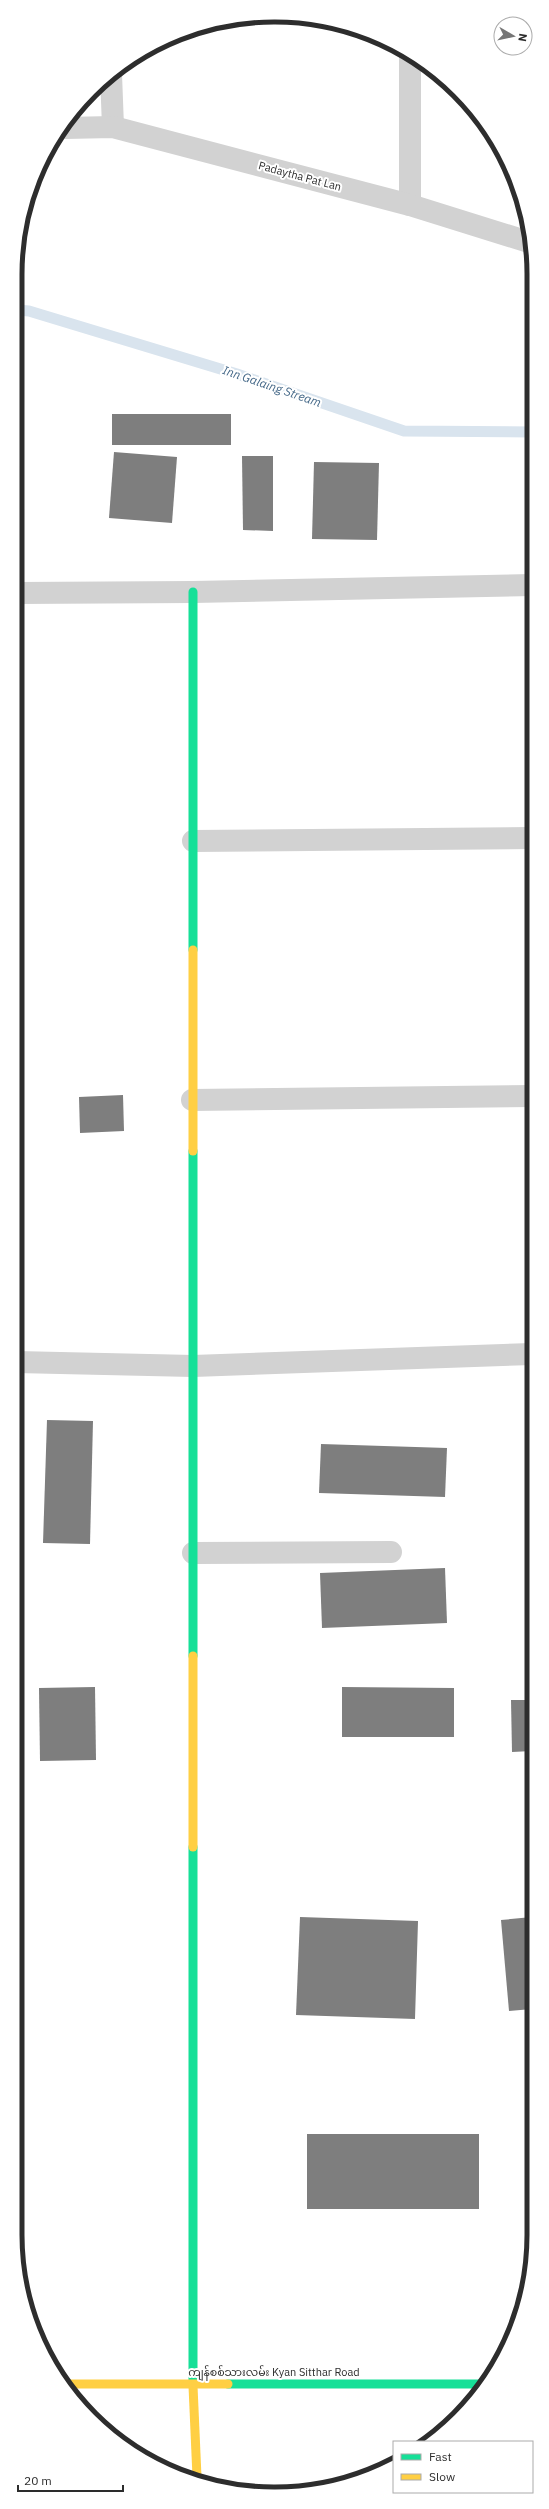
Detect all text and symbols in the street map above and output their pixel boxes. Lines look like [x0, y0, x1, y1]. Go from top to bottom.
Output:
north arrow [493, 16, 533, 56]
text: N [515, 33, 530, 43]
street label: Padaytha Pat Lan [257, 158, 343, 194]
water label: Inn Galaing Stream [221, 362, 323, 410]
street label: ကျန်စစ်သားလမ်း Kyan Sitthar Road [188, 2365, 360, 2381]
legend [393, 2441, 533, 2493]
text: Fast [429, 2449, 452, 2464]
scale bar [18, 2467, 123, 2493]
text: Slow [429, 2469, 455, 2484]
text: 20 m [24, 2473, 52, 2488]

